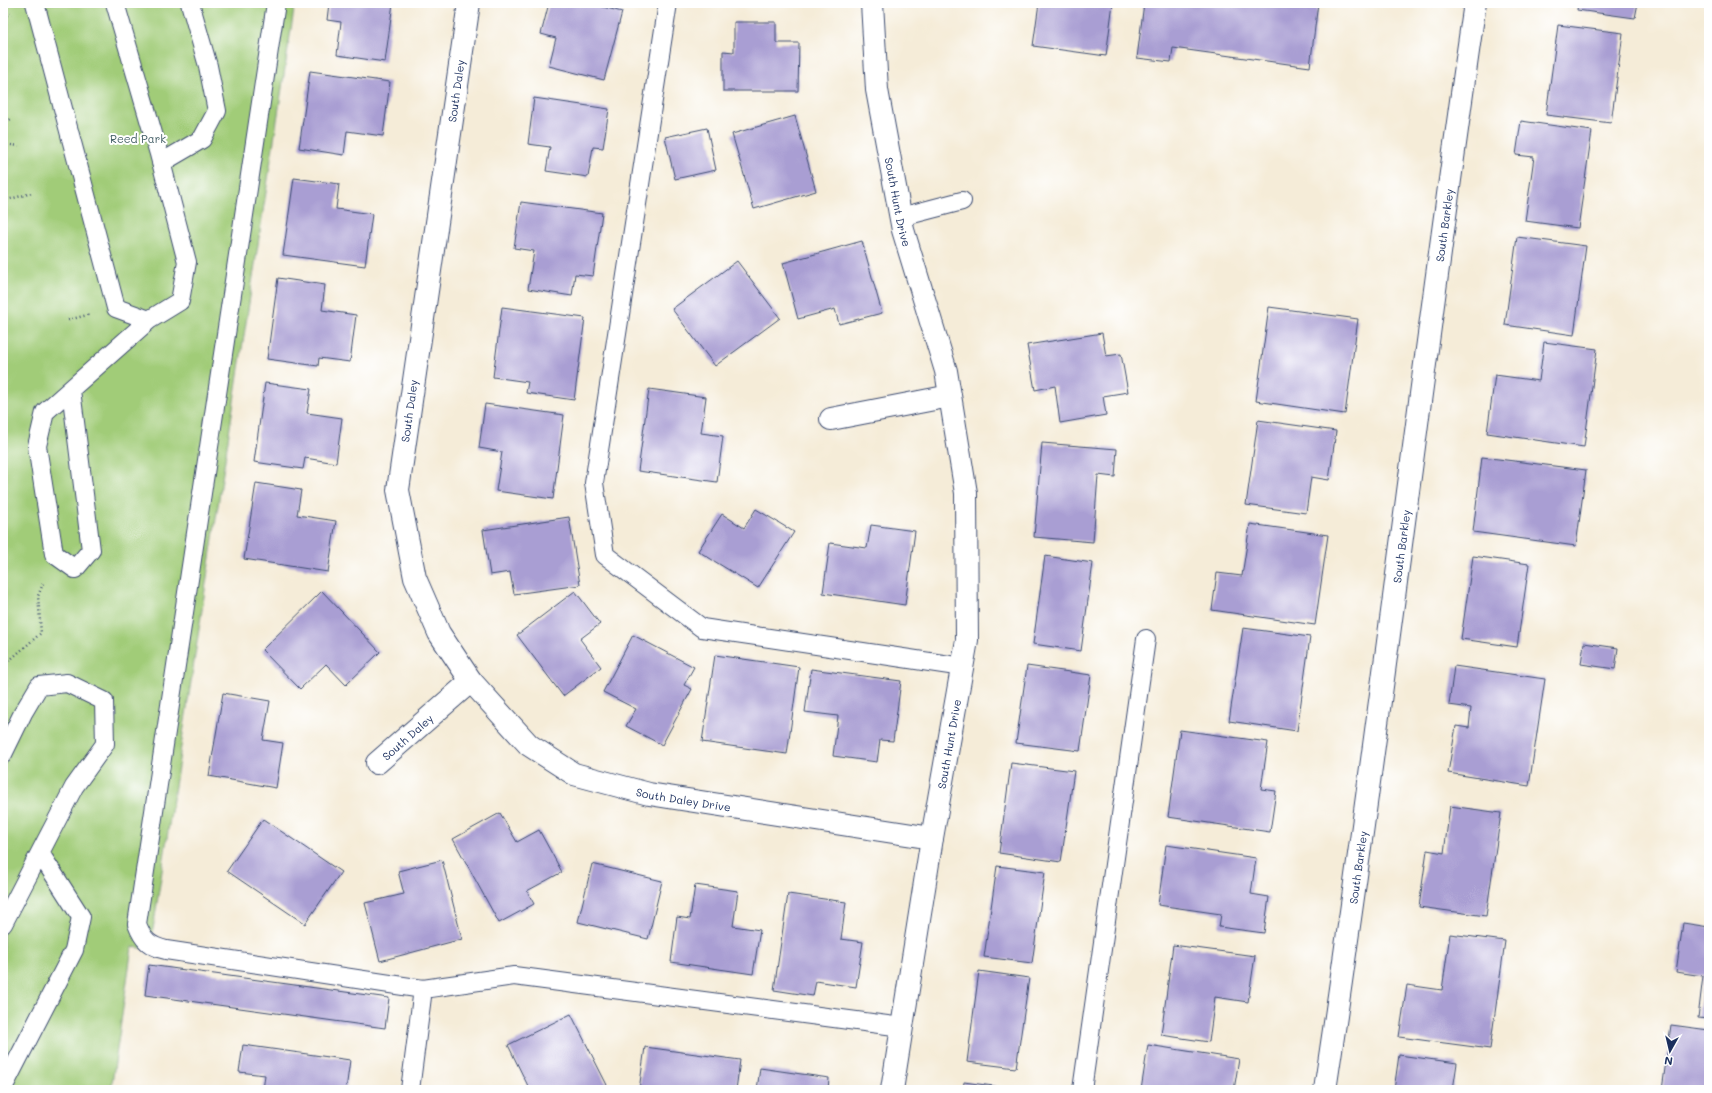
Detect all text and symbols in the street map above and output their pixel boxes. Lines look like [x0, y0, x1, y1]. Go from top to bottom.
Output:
street label: South Daley [444, 59, 468, 123]
park label: Reed Park [110, 131, 166, 146]
street label: South Hunt Drive [882, 156, 915, 249]
street label: South Barkley [1431, 187, 1456, 263]
street label: South Daley [397, 379, 421, 443]
street label: South Barkley [1389, 508, 1413, 584]
street label: South Hunt Drive [934, 698, 964, 790]
street label: South Daley [378, 710, 436, 763]
street label: South Daley Drive [635, 783, 732, 814]
street label: South Barkley [1345, 830, 1370, 905]
north arrow [1650, 1031, 1690, 1071]
text: N [1663, 1053, 1674, 1069]

